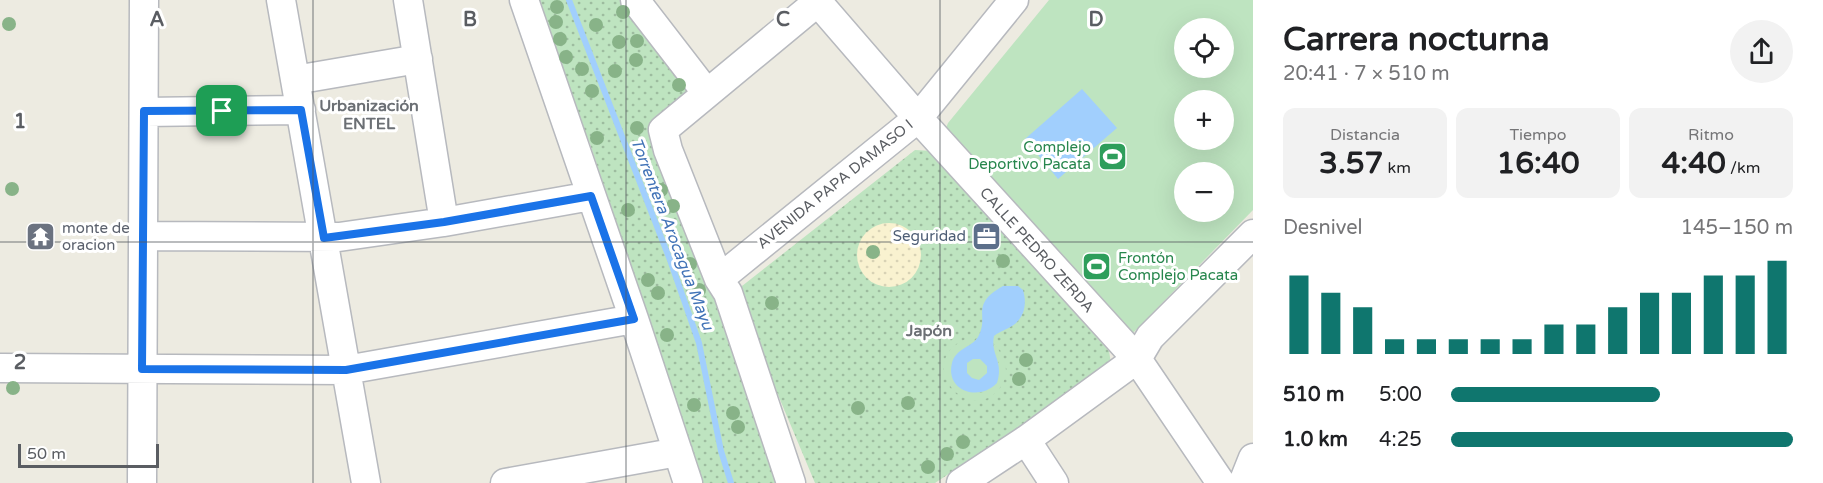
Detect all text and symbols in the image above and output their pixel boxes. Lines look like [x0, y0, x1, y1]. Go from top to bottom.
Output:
text: A [150, 8, 165, 32]
text: B [463, 8, 477, 32]
text: C [776, 8, 790, 32]
text: D [1088, 8, 1104, 32]
map controls [1174, 18, 1234, 222]
button: locate [1174, 18, 1234, 78]
text: Carrera nocturna [1283, 20, 1549, 59]
button: share [1730, 20, 1793, 83]
text: 20:41 · 7 × 510 m [1283, 62, 1450, 86]
pin [196, 85, 247, 136]
button: + [1174, 90, 1234, 150]
icon: arrive [205, 94, 238, 127]
district label: Urbanización ENTEL [319, 96, 419, 134]
text: 1 [14, 110, 26, 134]
street label: AVENIDA PAPA DAMASO I [753, 115, 917, 253]
text: Distancia [1330, 125, 1400, 145]
text: Tiempo [1509, 125, 1567, 145]
text: Ritmo [1688, 125, 1734, 145]
water label: Torrentera Arocagua Mayu [626, 135, 718, 334]
place label: Complejo Deportivo Pacata [968, 138, 1091, 173]
sports icon: Complejo Deportivo Pacata [1096, 140, 1128, 172]
text: 3.57 [1319, 145, 1383, 182]
text: 16:40 [1496, 145, 1580, 182]
text: 4:40 [1662, 145, 1726, 182]
text: km [1383, 158, 1411, 178]
text: /km [1726, 158, 1760, 178]
button: − [1174, 162, 1234, 222]
street label: CALLE PEDRO ZERDA [976, 184, 1098, 316]
text: Desnivel [1283, 216, 1362, 240]
text: 145–150 m [1680, 216, 1793, 240]
place label: monte de oracion [62, 219, 130, 254]
office icon: Seguridad [971, 220, 1003, 252]
temple icon: monte de oracion [25, 221, 57, 253]
place label: Seguridad [893, 227, 966, 245]
place label: Frontón Complejo Pacata [1118, 249, 1238, 284]
sports icon: Frontón Complejo Pacata [1081, 251, 1113, 283]
district label: Japón [905, 321, 952, 341]
text: 2 [14, 351, 26, 375]
text: 510 m [1283, 383, 1344, 407]
text: 5:00 [1379, 383, 1422, 407]
text: 1.0 km [1283, 428, 1348, 452]
text: 4:25 [1379, 428, 1422, 452]
scale bar [18, 441, 159, 468]
text: 50 m [27, 444, 66, 464]

